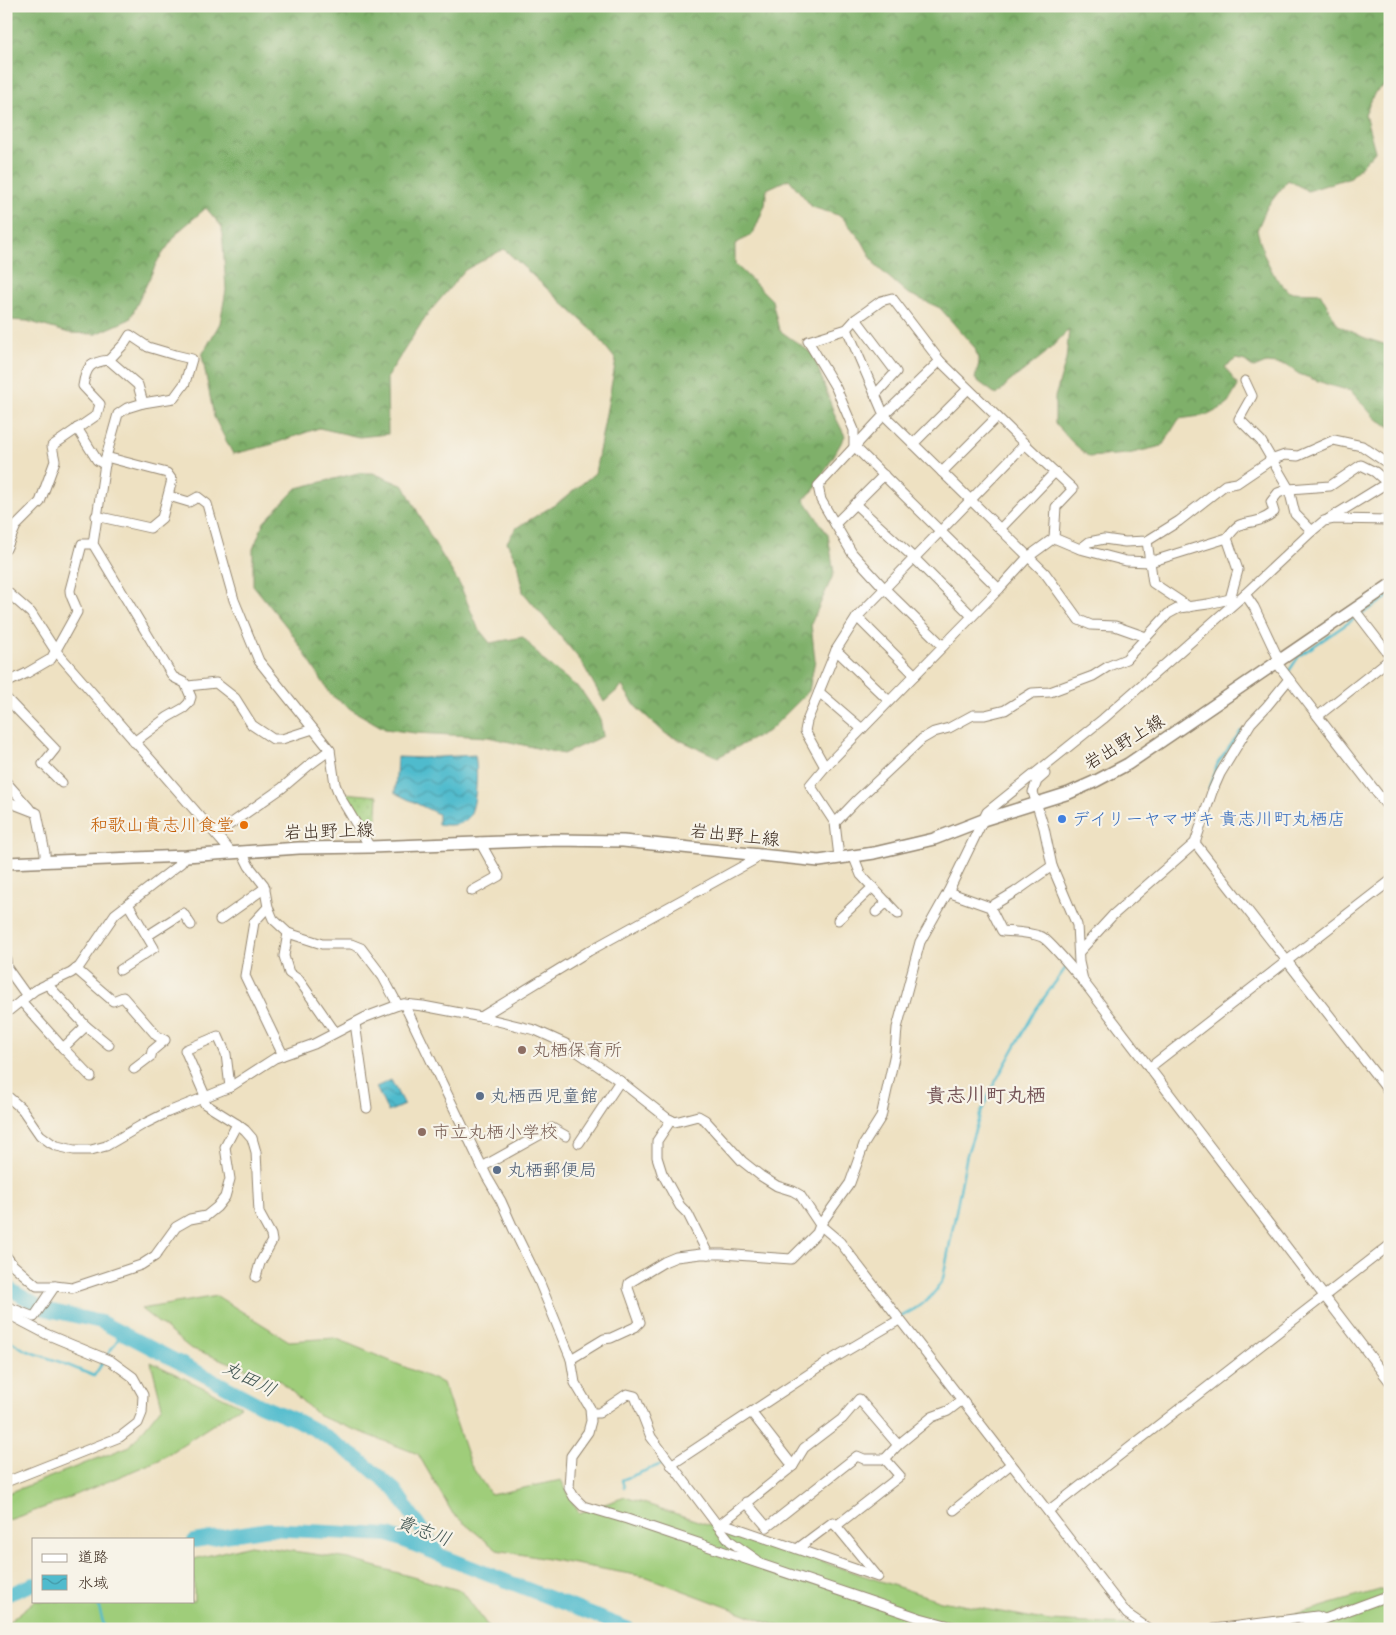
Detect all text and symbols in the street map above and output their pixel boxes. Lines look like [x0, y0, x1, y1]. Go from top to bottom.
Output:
street label: 岩出野上線 [1079, 709, 1168, 775]
place label: デイリーヤマザキ 貴志川町丸栖店 [1072, 807, 1346, 830]
place label: 和歌山貴志川食堂 [90, 813, 234, 836]
marker: デイリーヤマザキ 貴志川町丸栖店 [1056, 813, 1068, 825]
street label: 岩出野上線 [284, 817, 374, 844]
street label: 岩出野上線 [689, 818, 781, 851]
marker: 和歌山貴志川食堂 [238, 819, 250, 831]
place label: 丸栖保育所 [532, 1038, 622, 1061]
marker: 丸栖保育所 [516, 1044, 528, 1056]
district label: 貴志川町丸栖 [926, 1082, 1046, 1107]
place label: 丸栖西児童館 [490, 1084, 598, 1107]
marker: 丸栖西児童館 [474, 1090, 486, 1102]
place label: 市立丸栖小学校 [432, 1120, 558, 1143]
marker: 市立丸栖小学校 [416, 1126, 428, 1138]
place label: 丸栖郵便局 [507, 1158, 597, 1181]
marker: 丸栖郵便局 [491, 1164, 503, 1176]
water label: 丸田川 [219, 1354, 281, 1402]
water label: 貴志川 [393, 1509, 455, 1551]
legend [32, 1538, 195, 1602]
text: 道路 [78, 1547, 108, 1566]
text: 水域 [78, 1573, 108, 1592]

